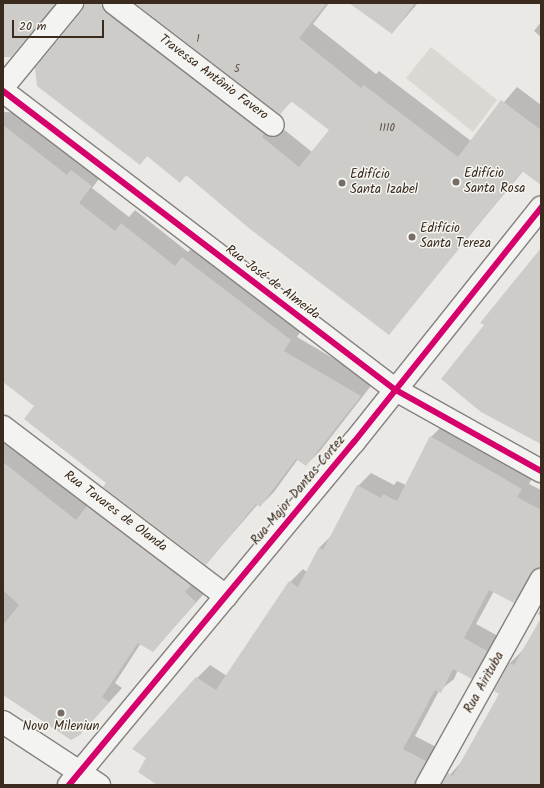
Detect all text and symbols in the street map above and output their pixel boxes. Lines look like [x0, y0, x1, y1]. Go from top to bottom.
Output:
scale bar [14, 12, 106, 38]
text: 20 m [19, 17, 46, 36]
street label: Travessa Antônio Favero [155, 32, 271, 124]
house number: 1 [196, 32, 200, 46]
house number: 5 [234, 62, 240, 76]
house number: 1110 [379, 121, 395, 135]
place label: Edifício Santa Rosa [464, 167, 525, 198]
place label: Edifício Santa Izabel [350, 168, 418, 199]
marker: Edifício Santa Rosa [451, 177, 461, 187]
marker: Edifício Santa Izabel [337, 178, 347, 188]
place label: Edifício Santa Tereza [420, 222, 491, 253]
marker: Edifício Santa Tereza [407, 232, 417, 242]
street label: Rua José de Almeida [222, 242, 322, 324]
street label: Rua Major Dantas Cortez [249, 433, 349, 549]
street label: Rua Tavares de Olanda [60, 468, 170, 556]
street label: Rua Airituba [462, 650, 508, 716]
marker: Novo Mileniun [56, 708, 66, 718]
place label: Novo Mileniun [23, 719, 99, 735]

